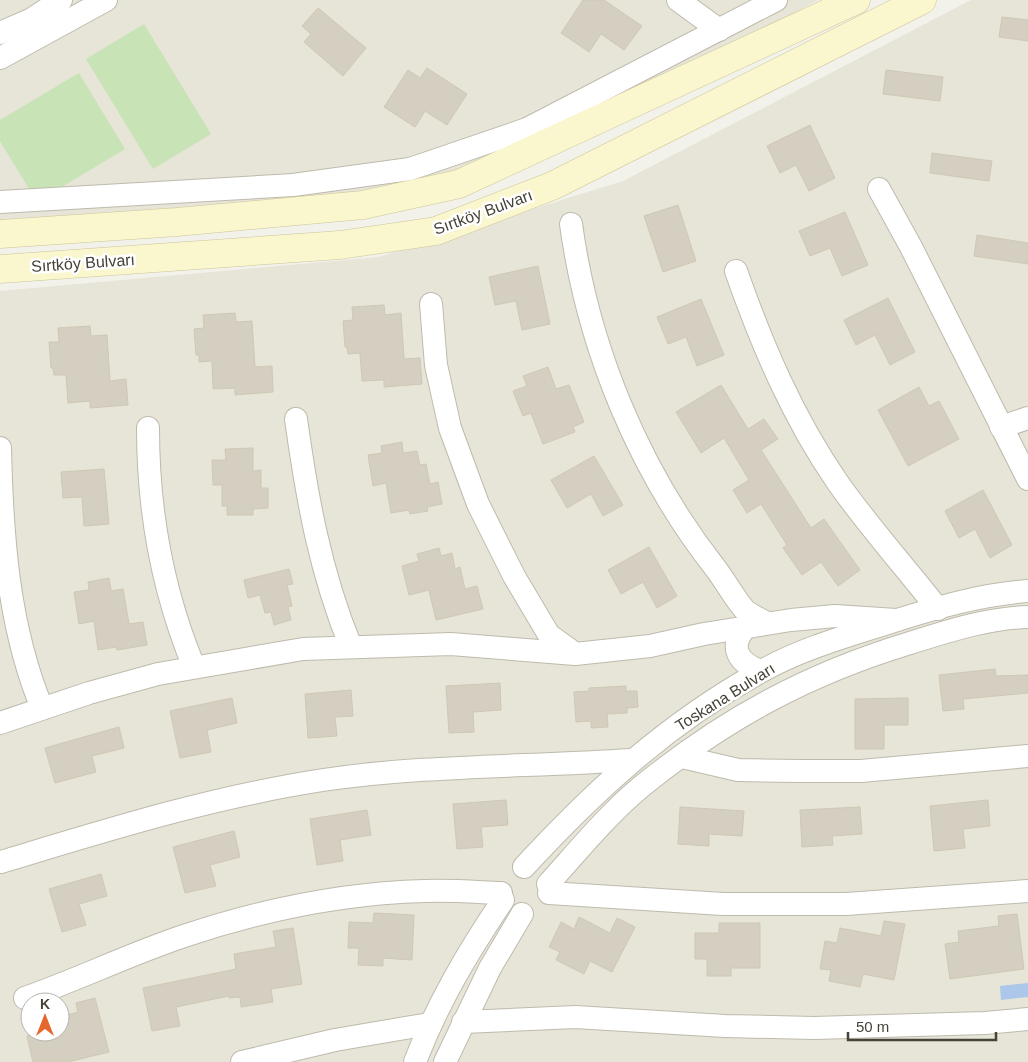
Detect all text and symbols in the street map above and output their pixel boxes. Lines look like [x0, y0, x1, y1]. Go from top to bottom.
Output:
street label: Sırtköy Bulvarı [431, 186, 535, 238]
street label: Sırtköy Bulvarı [31, 251, 135, 275]
street label: Toskana Bulvarı [672, 660, 778, 734]
north arrow [20, 992, 70, 1042]
text: K [40, 996, 50, 1012]
scale bar [848, 1010, 996, 1042]
text: 50 m [856, 1018, 889, 1035]

